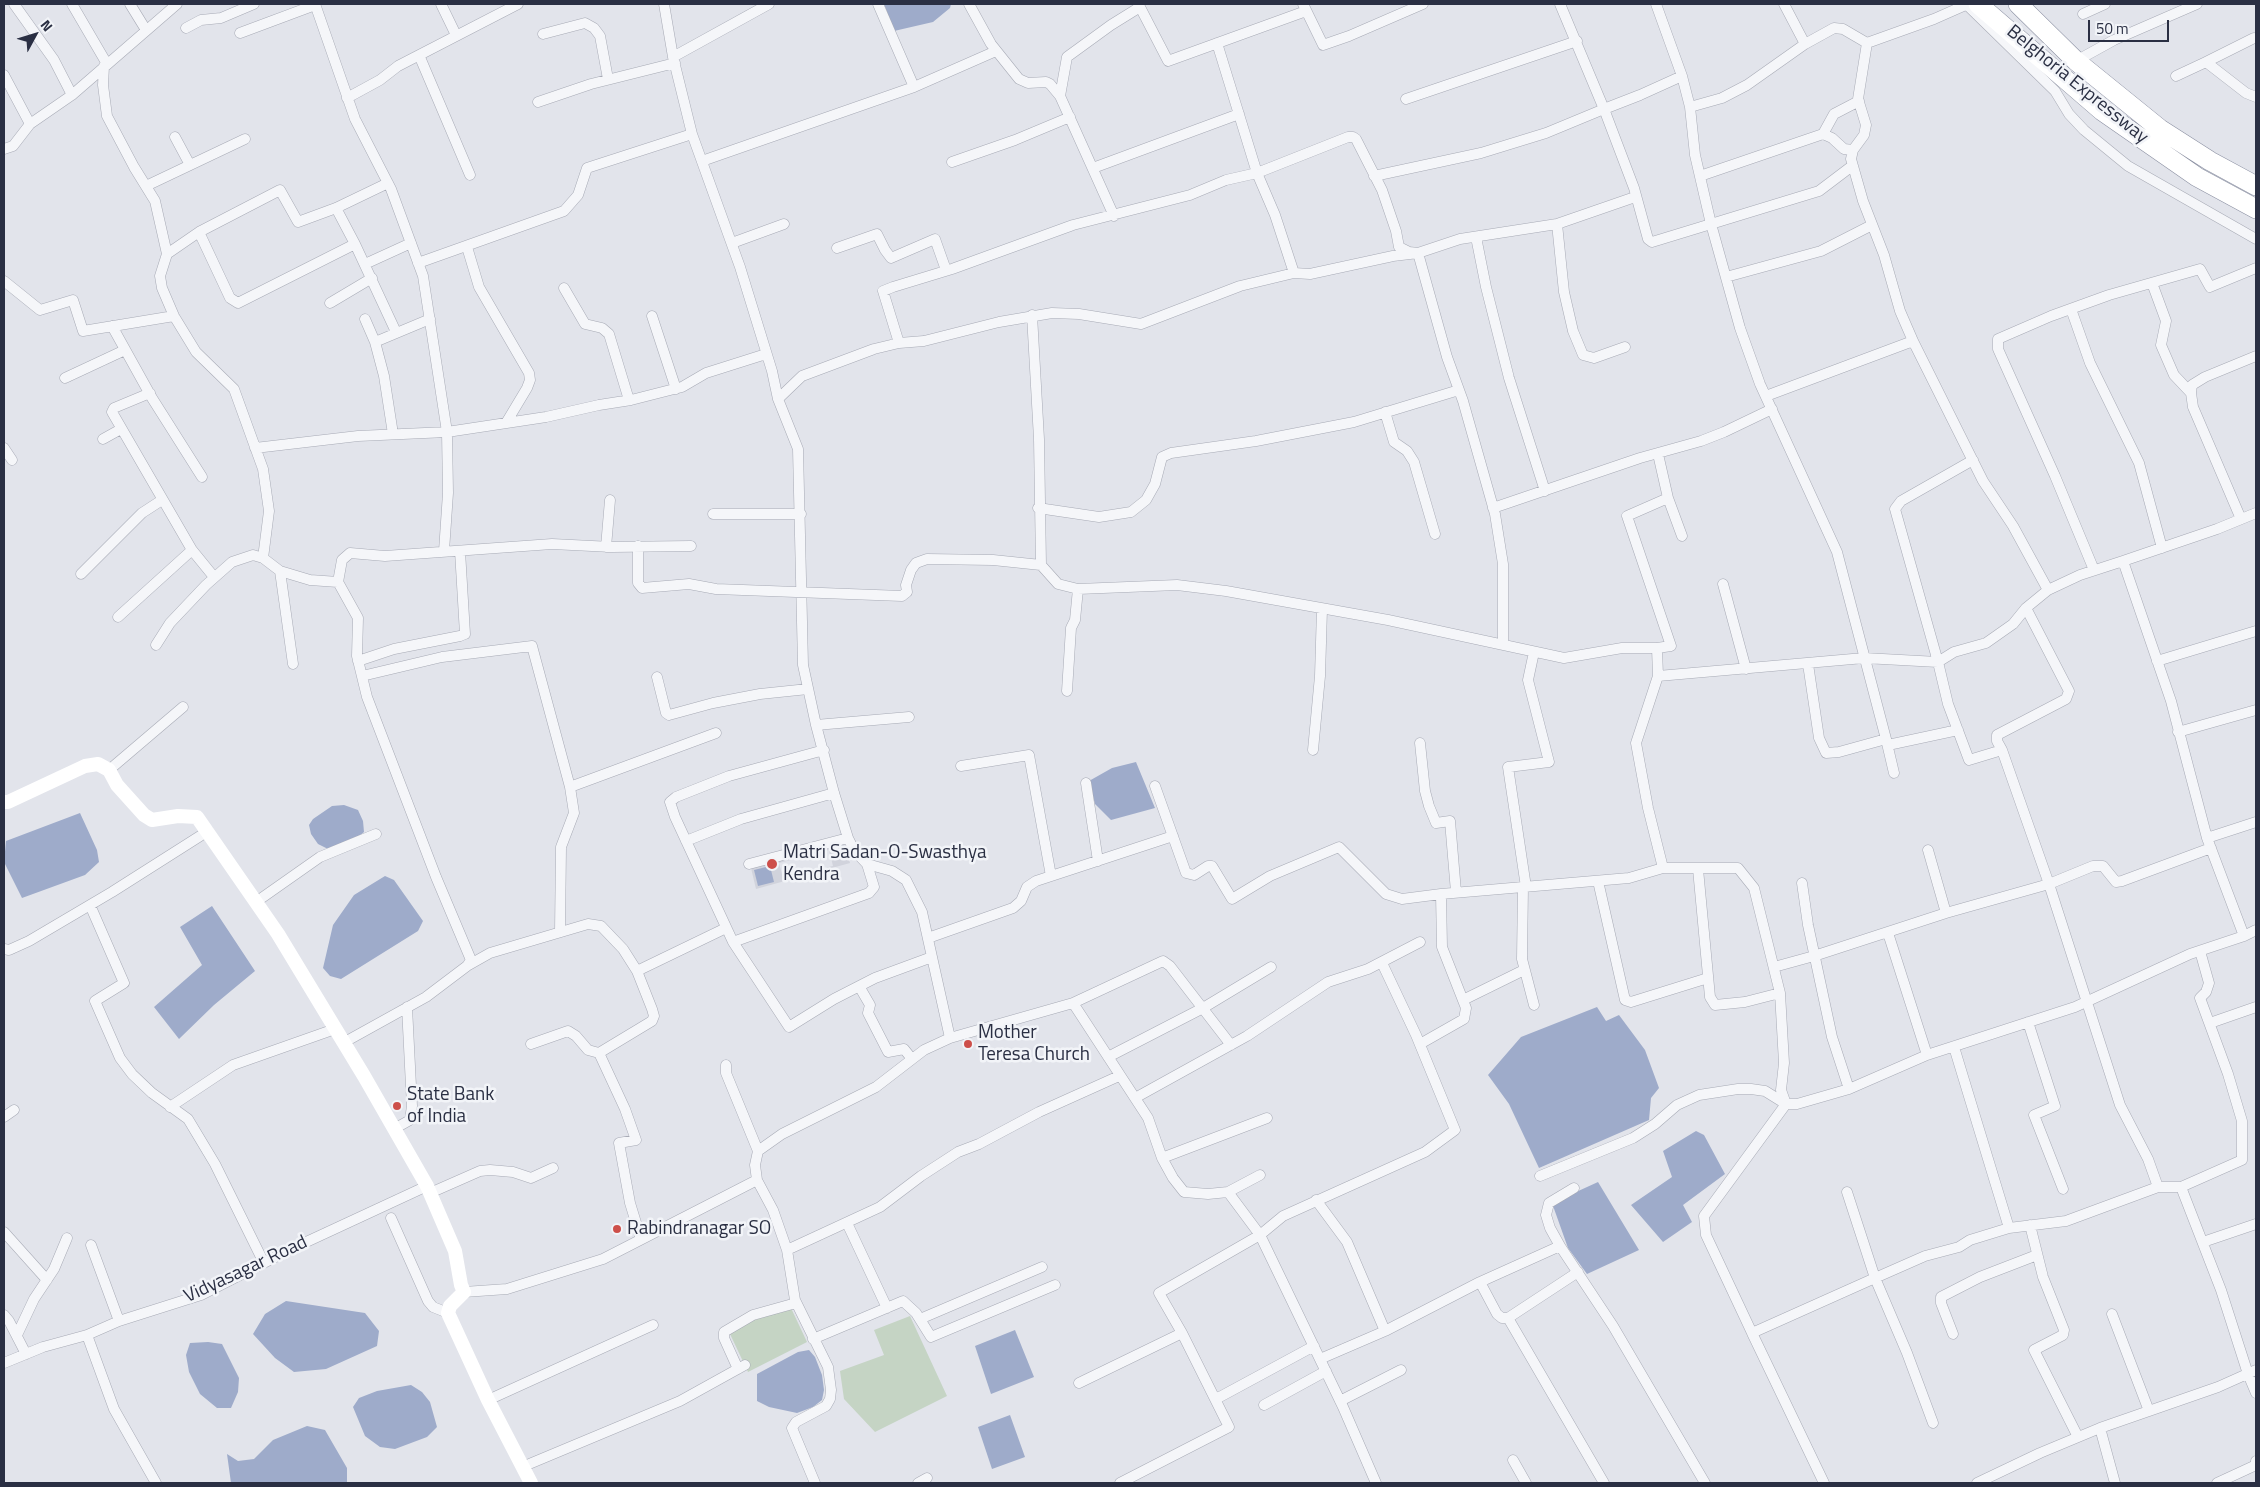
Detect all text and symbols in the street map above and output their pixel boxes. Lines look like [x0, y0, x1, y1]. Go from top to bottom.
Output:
north arrow [10, 10, 60, 60]
scale bar [2090, 10, 2171, 42]
text: N [36, 15, 58, 36]
text: 50 m [2096, 17, 2129, 40]
street label: Belghoria Expressway [2002, 21, 2152, 149]
place label: Matri Sadan-O-Swasthya Kendra [783, 842, 986, 886]
marker: Matri Sadan-O-Swasthya Kendra [765, 857, 779, 871]
place label: Mother Teresa Church [978, 1022, 1090, 1066]
marker: Mother Teresa Church [962, 1038, 974, 1050]
place label: State Bank of India [407, 1084, 494, 1128]
marker: State Bank of India [391, 1100, 403, 1112]
place label: Rabindranagar SO [627, 1218, 771, 1240]
marker: Rabindranagar SO [611, 1223, 623, 1235]
street label: Vidyasagar Road [181, 1231, 311, 1309]

